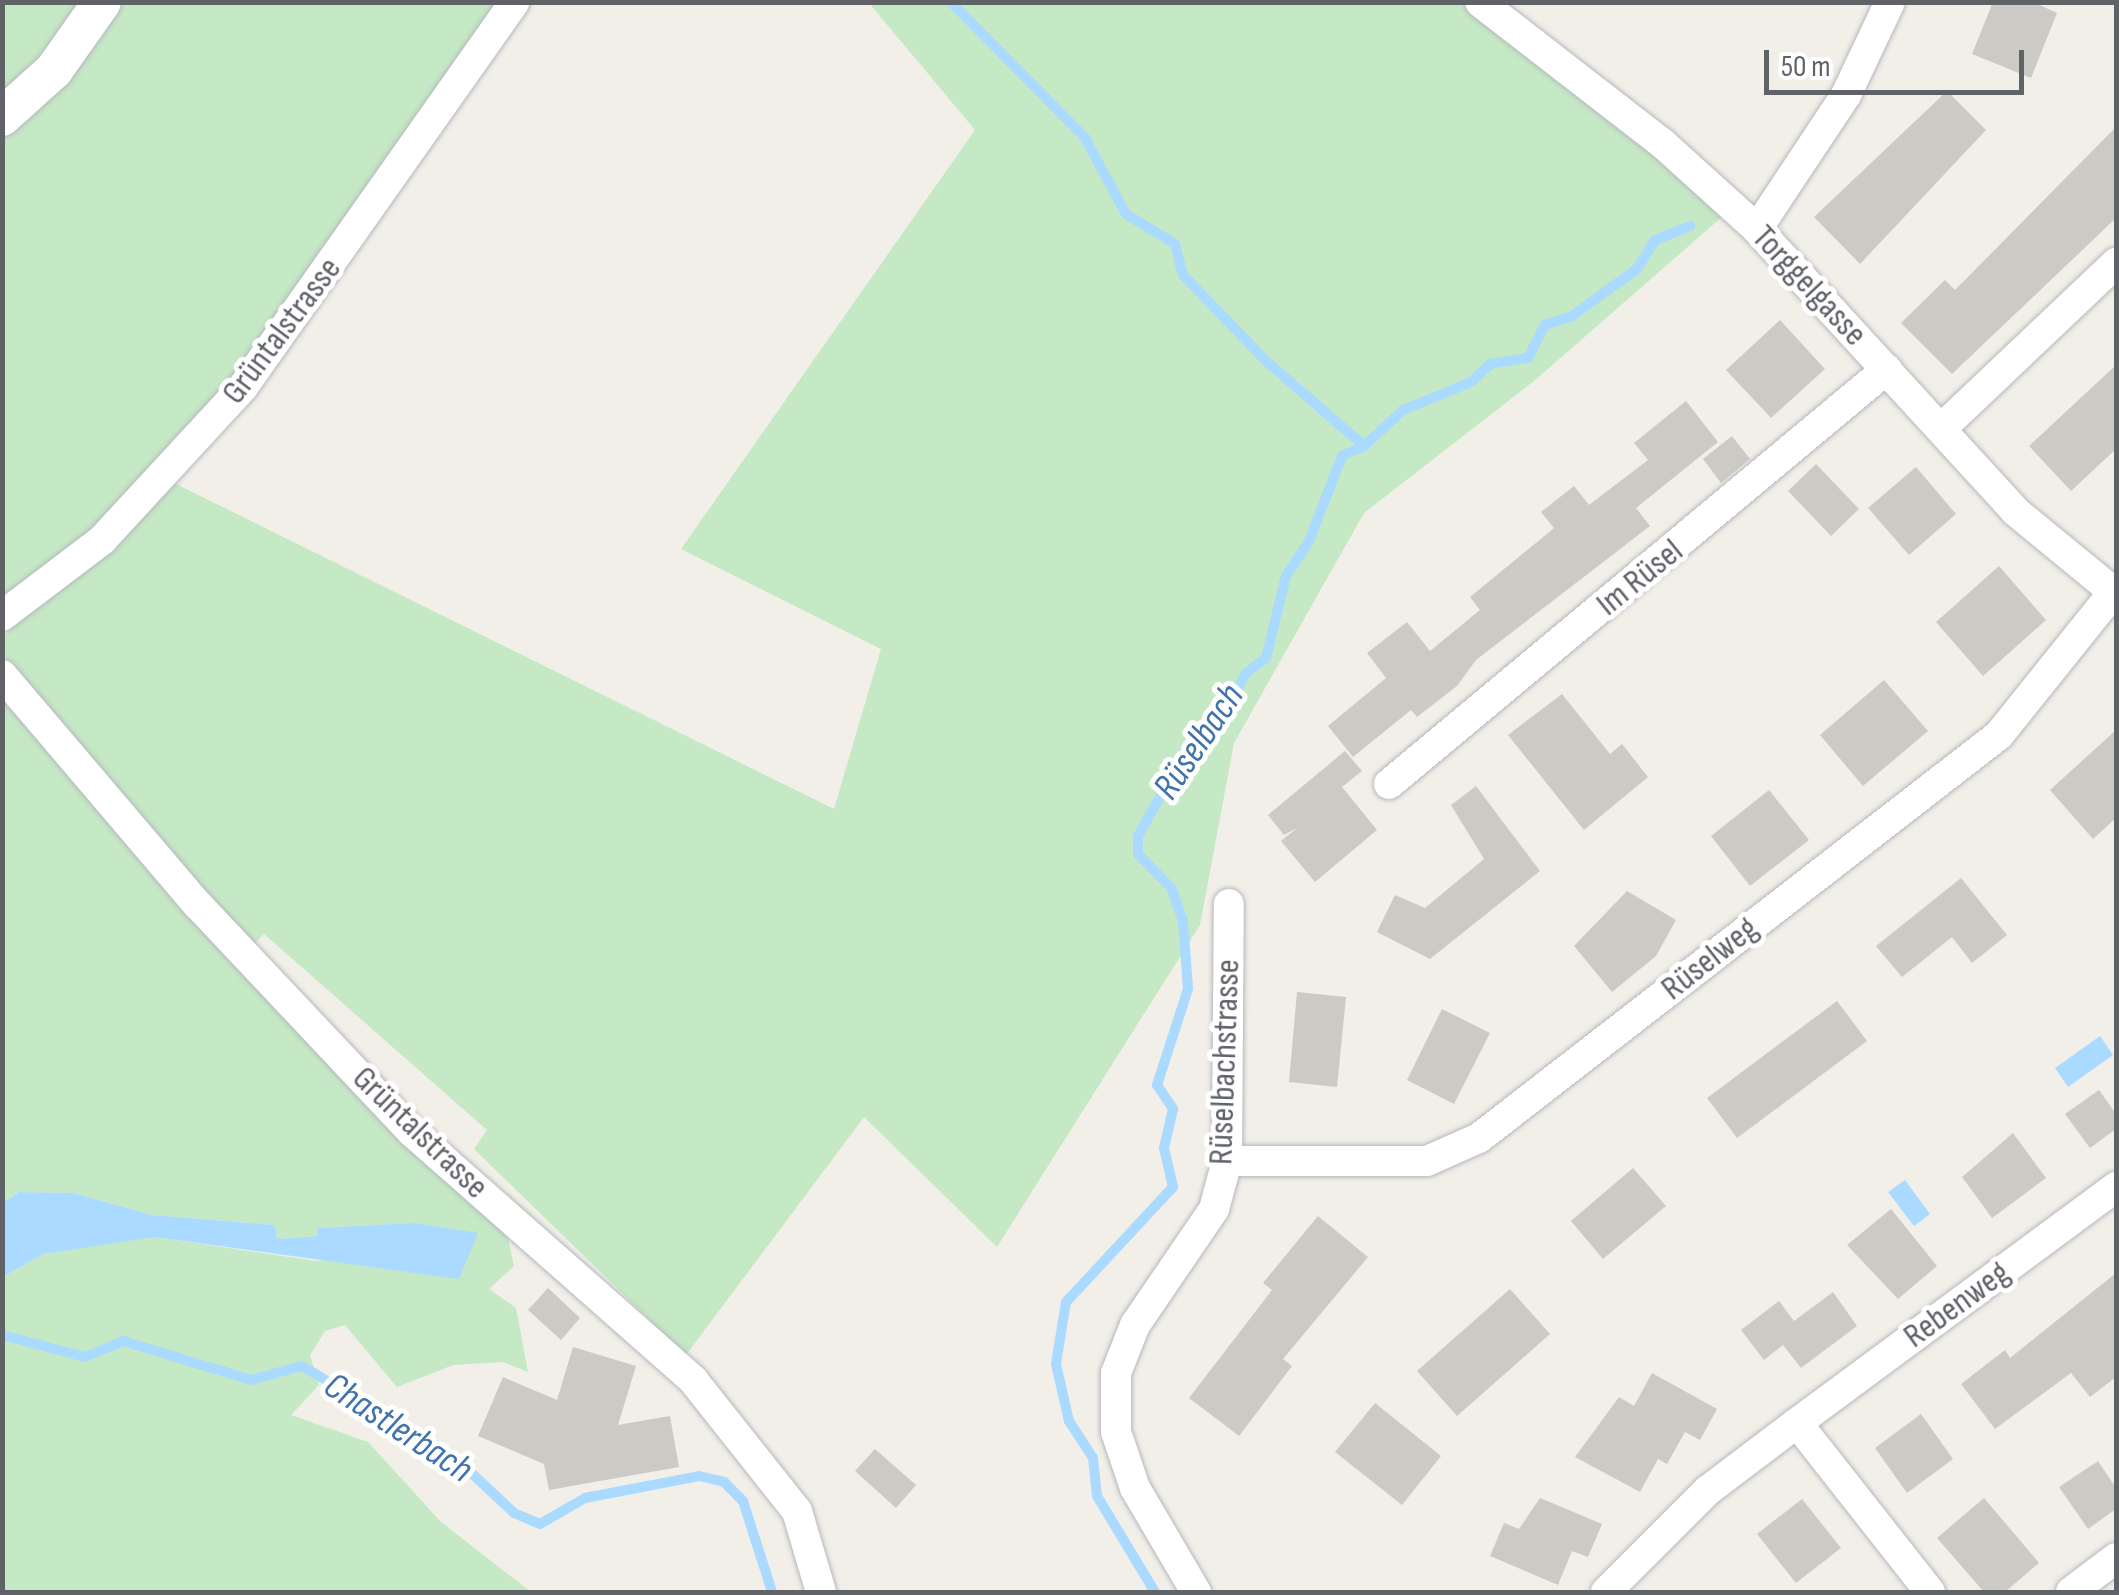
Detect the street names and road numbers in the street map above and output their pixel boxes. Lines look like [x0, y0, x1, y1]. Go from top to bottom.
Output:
street label: Torggelgasse [1743, 217, 1875, 355]
street label: Grüntalstrasse [213, 249, 351, 413]
street label: Im Rüsel [1588, 531, 1692, 625]
street label: Rüselweg [1653, 908, 1767, 1010]
street label: Rüselbachstrasse [1200, 958, 1250, 1166]
street label: Grüntalstrasse [343, 1058, 497, 1208]
street label: Rebenweg [1896, 1252, 2018, 1358]

